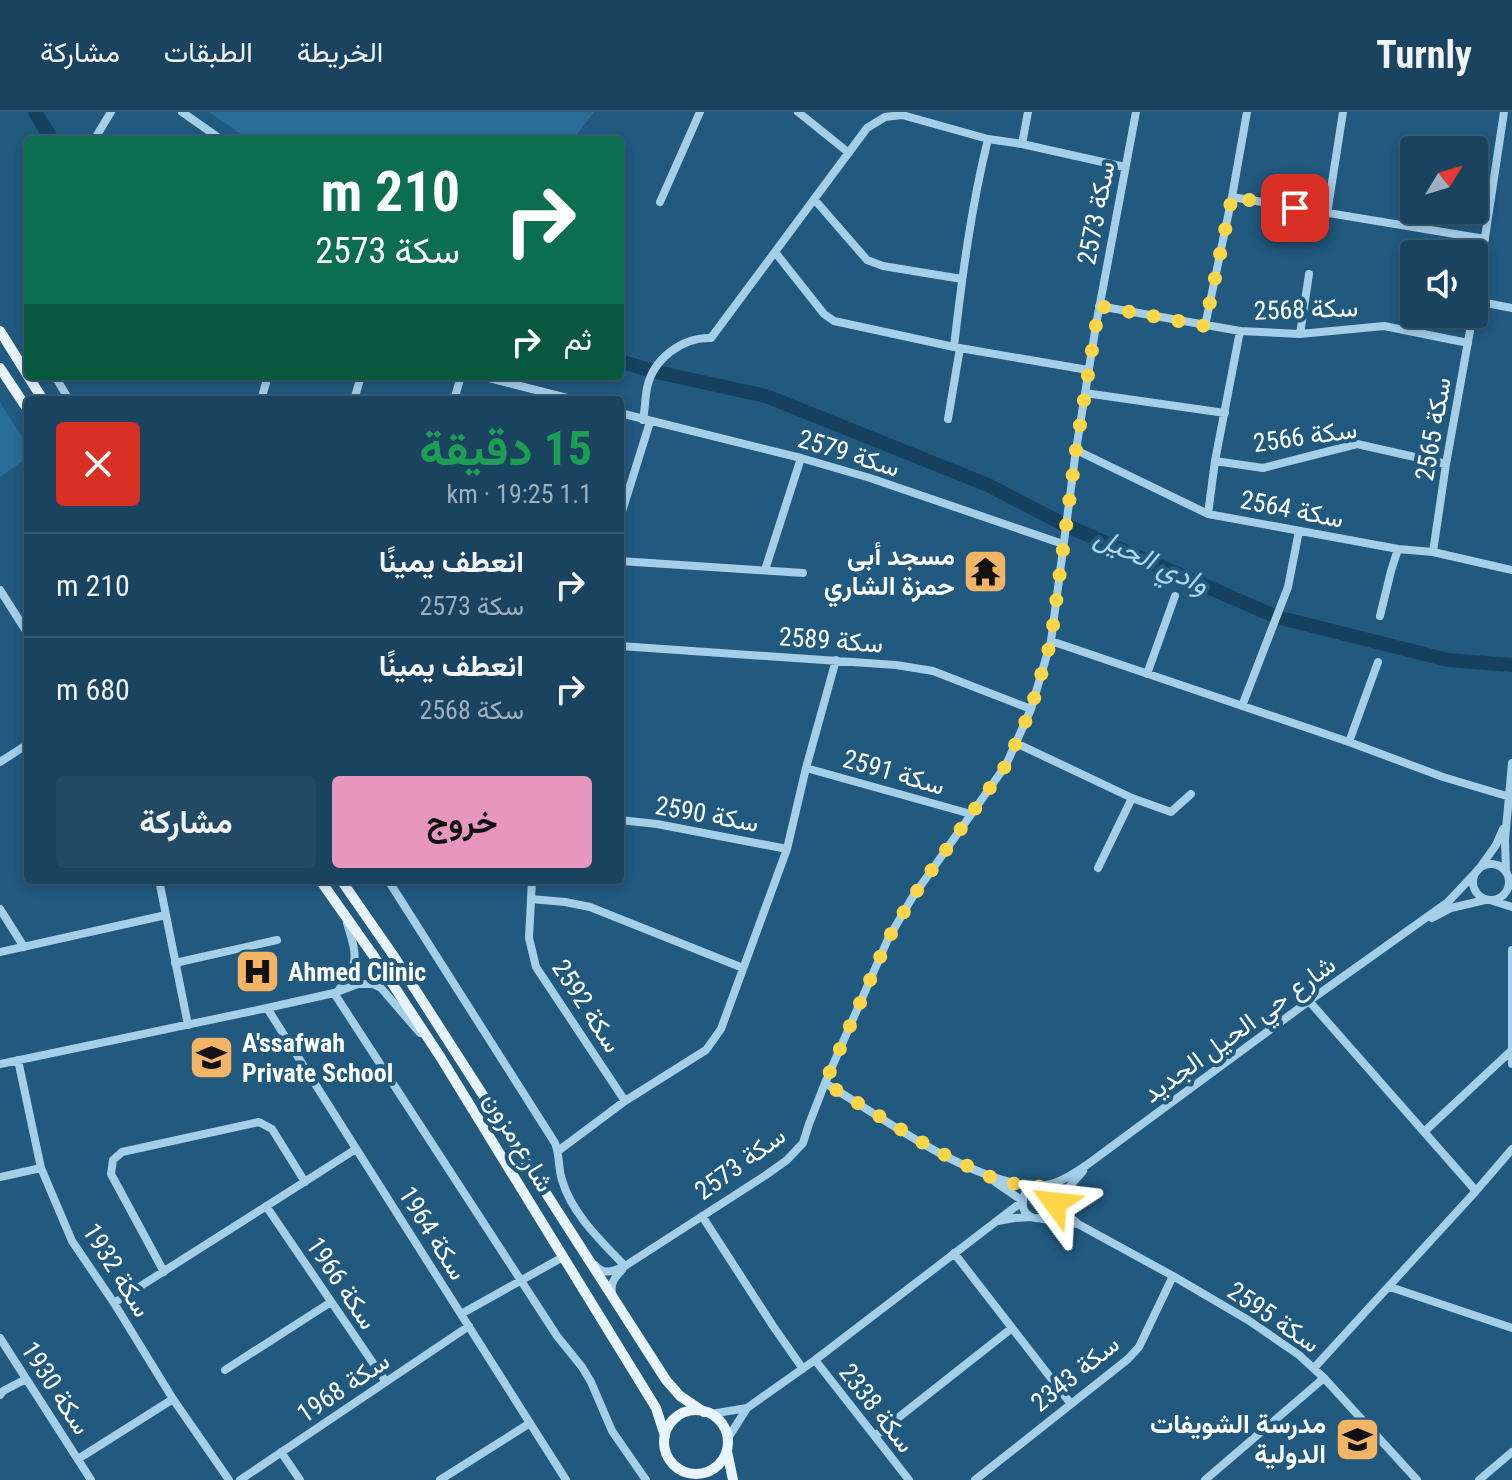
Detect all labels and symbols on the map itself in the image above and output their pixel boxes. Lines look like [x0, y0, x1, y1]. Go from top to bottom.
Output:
north arrow [1400, 136, 1488, 224]
street label: سكة 2573 [1071, 159, 1121, 267]
pin [1261, 174, 1329, 242]
street label: سكة 2568 [1253, 292, 1359, 326]
street label: سكة 2565 [1409, 375, 1457, 483]
street label: سكة 2566 [1251, 414, 1359, 458]
street label: سكة 2579 [795, 423, 903, 483]
street label: سكة 2564 [1238, 484, 1346, 534]
water label: وادي الحيل [1087, 520, 1215, 607]
place label: مسجد أبي حمزة الشاري [824, 541, 955, 608]
temple icon: مسجد أبي حمزة الشاري [962, 547, 1010, 595]
street label: سكة 2589 [778, 621, 884, 659]
street label: سكة 2591 [840, 743, 948, 801]
street label: سكة 2590 [653, 790, 761, 838]
hospital icon: Ahmed Clinic [233, 948, 281, 996]
street label: شارع حي الحيل الجديد [1137, 949, 1345, 1114]
street label: سكة 2592 [546, 954, 628, 1058]
place label: Ahmed Clinic [288, 957, 426, 987]
place label: A'ssafwah Private School [242, 1028, 393, 1088]
school or university icon: A'ssafwah Private School [187, 1034, 235, 1082]
street label: شارع مزون [475, 1087, 560, 1199]
street label: سكة 2573 [689, 1120, 791, 1206]
position arrow [1013, 1161, 1097, 1245]
street label: سكة 1964 [393, 1181, 473, 1285]
street label: سكة 1932 [77, 1218, 157, 1322]
street label: سكة 1966 [300, 1231, 384, 1335]
street label: سكة 2595 [1222, 1275, 1326, 1359]
street label: سكة 2343 [1025, 1328, 1125, 1418]
street label: سكة 1930 [15, 1336, 97, 1440]
street label: سكة 1968 [291, 1345, 395, 1429]
street label: سكة 2338 [833, 1358, 921, 1458]
place label: مدرسة الشويفات الدولية [1150, 1409, 1326, 1470]
school or university icon: مدرسة الشويفات الدولية [1333, 1415, 1381, 1463]

